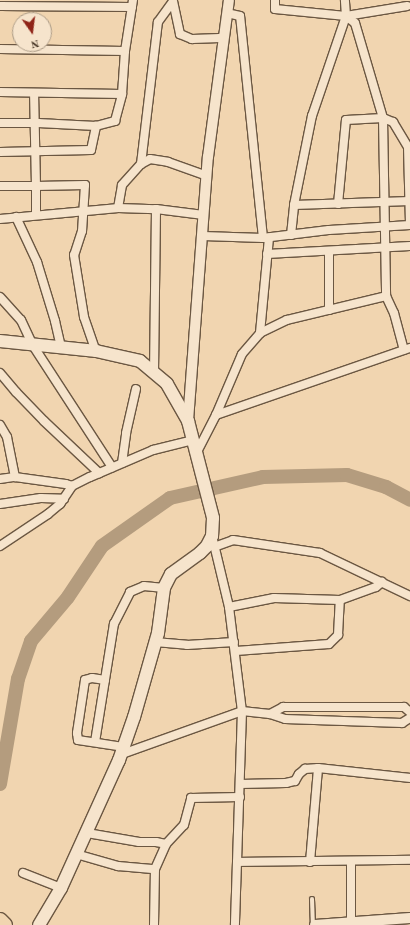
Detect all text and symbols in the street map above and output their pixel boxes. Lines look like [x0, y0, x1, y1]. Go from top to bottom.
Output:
north arrow [12, 12, 52, 52]
text: N [29, 37, 40, 50]

